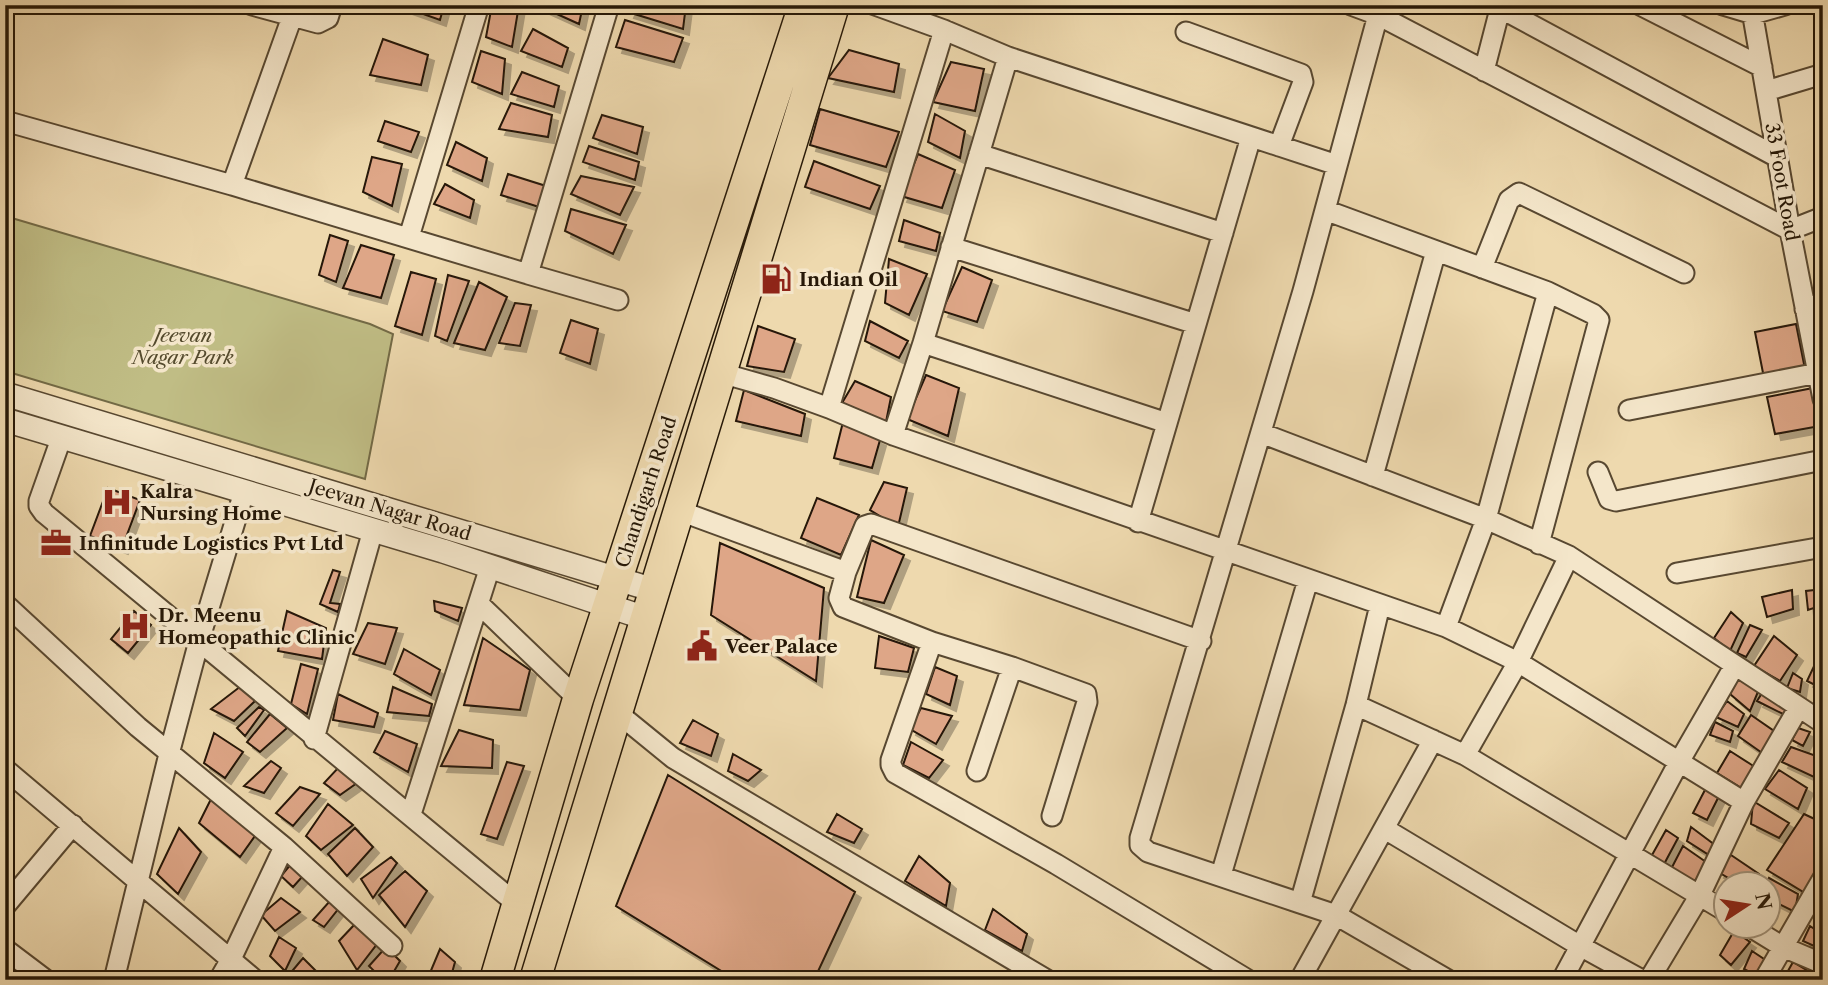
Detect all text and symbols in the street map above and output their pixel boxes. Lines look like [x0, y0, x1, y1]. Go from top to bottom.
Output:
street label: 33 Foot Road [1760, 121, 1804, 243]
fuel station icon: Indian Oil [759, 262, 793, 296]
place label: Indian Oil [799, 268, 898, 291]
park label: Jeevan Nagar Park [130, 324, 234, 369]
street label: Chandigarh Road [611, 413, 681, 571]
street label: Jeevan Nagar Road [303, 473, 475, 546]
place label: Kalra Nursing Home [140, 480, 282, 525]
hospital icon: Kalra Nursing Home [100, 485, 134, 519]
office icon: Infinitude Logistics Pvt Ltd [39, 526, 73, 560]
place label: Infinitude Logistics Pvt Ltd [79, 532, 344, 555]
place label: Dr. Meenu Homeopathic Clinic [158, 604, 355, 649]
hospital icon: Dr. Meenu Homeopathic Clinic [118, 609, 152, 643]
public building icon: Veer Palace [685, 629, 719, 663]
place label: Veer Palace [724, 635, 838, 658]
north arrow [1713, 870, 1783, 940]
text: N [1750, 891, 1776, 912]

